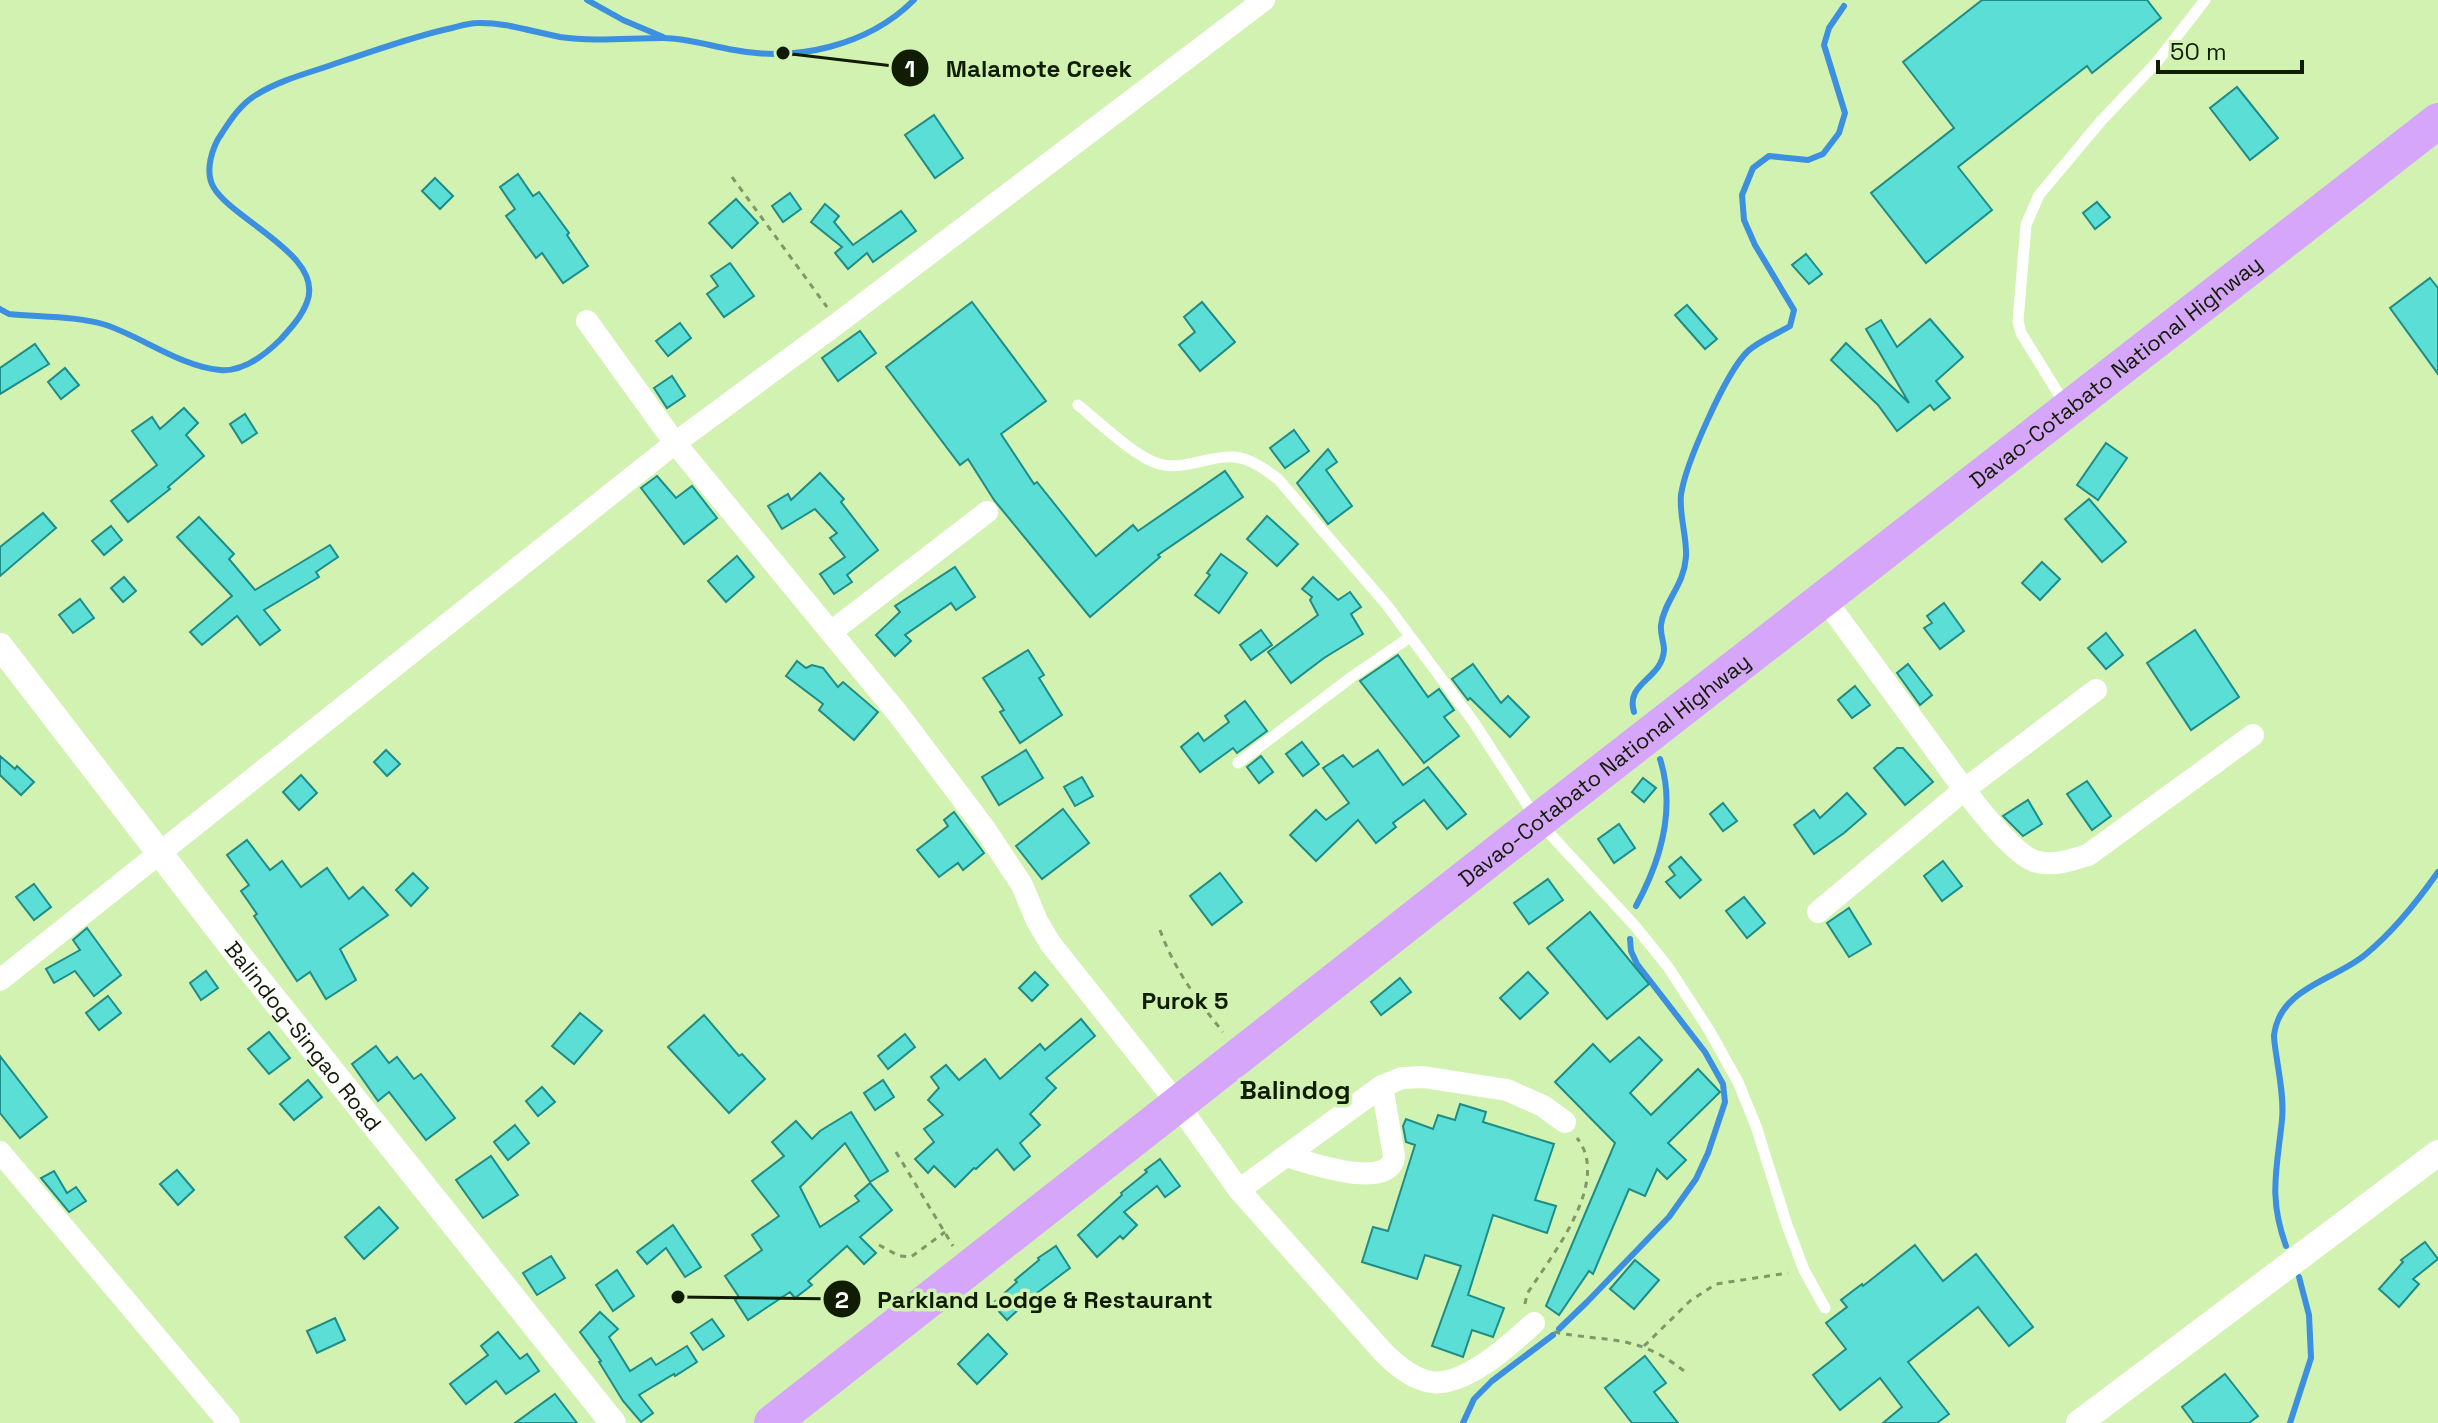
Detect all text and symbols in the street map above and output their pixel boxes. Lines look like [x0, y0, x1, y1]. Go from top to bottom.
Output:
scale bar [2158, 24, 2302, 74]
text: 50 m [2170, 36, 2227, 67]
callout: Malamote Creek [890, 44, 1148, 92]
text: 1 [905, 53, 915, 84]
text: Malamote Creek [946, 53, 1133, 84]
street label: Davao-Cotabato National Highway [1964, 249, 2267, 494]
street label: Davao-Cotabato National Highway [1453, 647, 1756, 892]
street label: Balindog-Singao Road [219, 935, 388, 1137]
district label: Purok 5 [1141, 985, 1229, 1016]
district label: Balindog [1239, 1073, 1351, 1107]
callout: Parkland Lodge & Restaurant [822, 1275, 1229, 1323]
text: 2 [835, 1284, 849, 1315]
text: Parkland Lodge & Restaurant [877, 1284, 1213, 1315]

